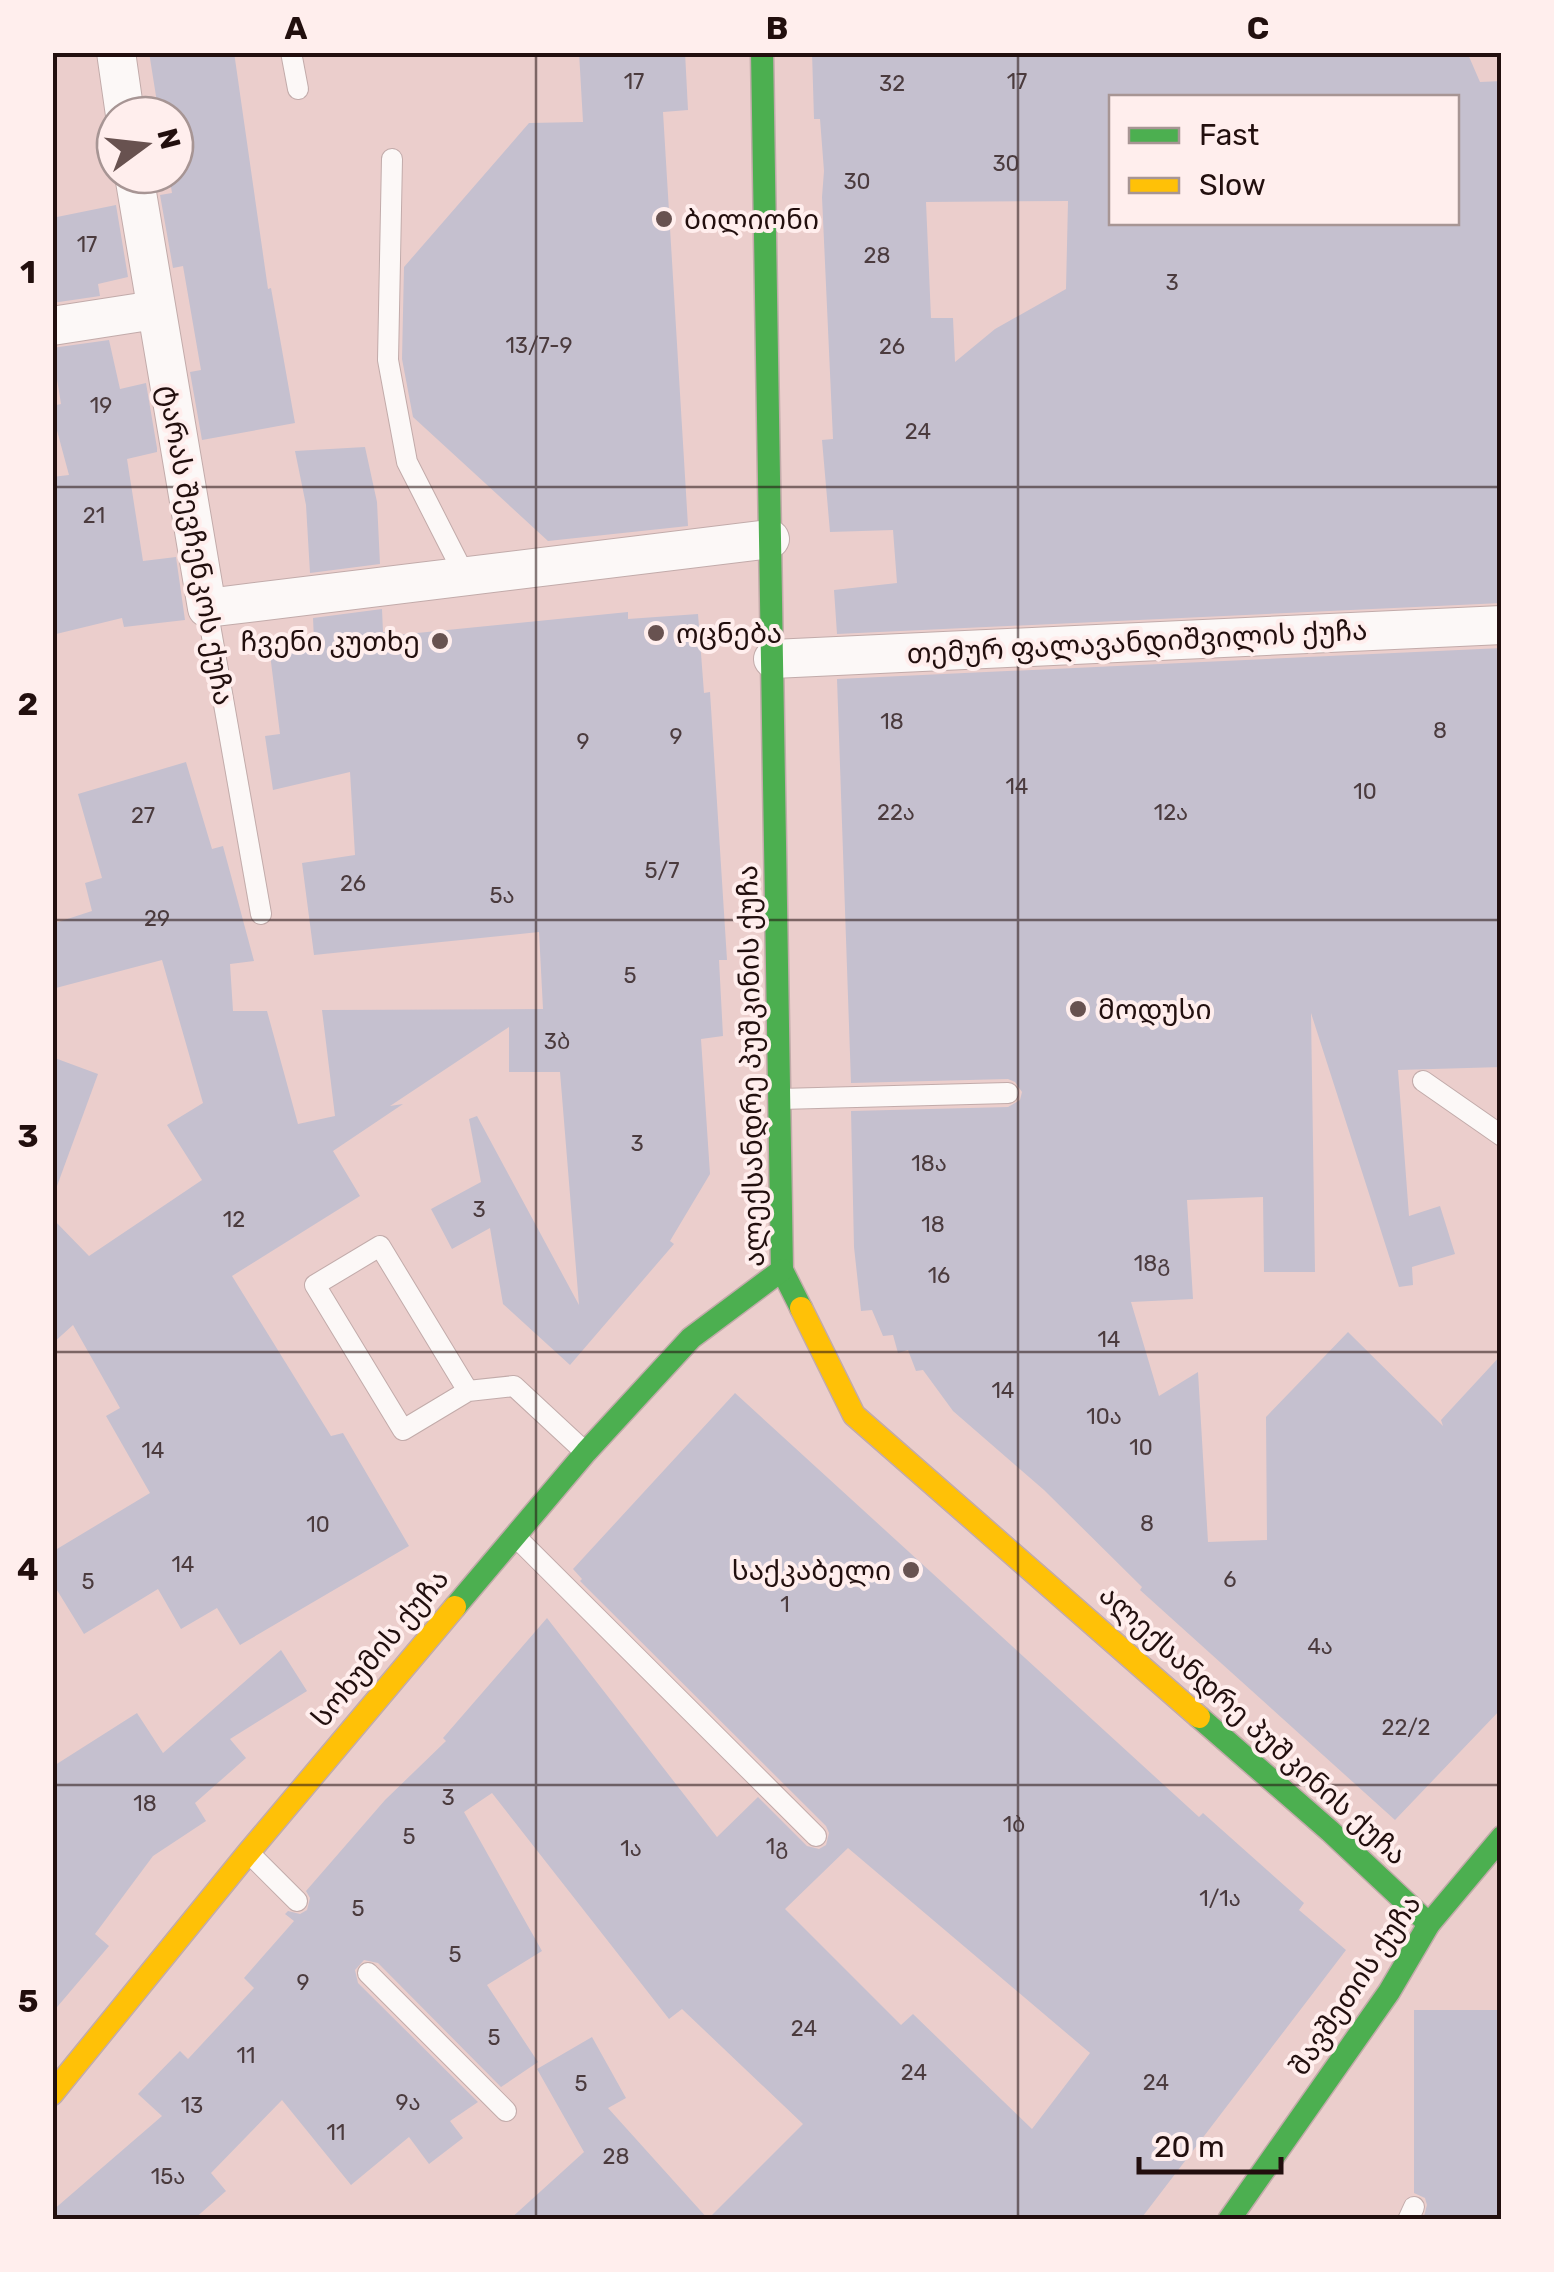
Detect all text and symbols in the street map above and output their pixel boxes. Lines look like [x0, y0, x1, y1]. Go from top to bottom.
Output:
text: A [285, 9, 308, 47]
text: B [766, 9, 788, 47]
text: C [1247, 9, 1269, 47]
house number: 17 [624, 68, 644, 95]
house number: 17 [1007, 68, 1027, 95]
house number: 32 [879, 70, 905, 97]
north arrow [95, 95, 195, 195]
legend [1109, 95, 1459, 225]
text: Fast [1199, 117, 1259, 153]
text: N [150, 125, 187, 153]
house number: 30 [992, 150, 1020, 177]
text: Slow [1199, 167, 1266, 203]
house number: 30 [843, 168, 871, 195]
place label: ბილიონი [684, 203, 819, 236]
marker: ბილიონი [653, 208, 675, 230]
house number: 17 [77, 231, 97, 258]
house number: 28 [864, 242, 890, 269]
text: 1 [20, 253, 36, 291]
house number: 3 [1165, 269, 1179, 296]
house number: 13/7-9 [505, 332, 573, 359]
house number: 26 [879, 333, 905, 360]
street label: ტარას შევჩენკოს ქუჩა [152, 382, 240, 708]
house number: 19 [90, 392, 112, 419]
house number: 24 [905, 418, 931, 445]
house number: 21 [83, 502, 105, 529]
street label: თემურ ფალავანდიშვილის ქუჩა [906, 613, 1368, 671]
place label: ოცნება [676, 617, 782, 650]
marker: ოცნება [645, 622, 667, 644]
place label: ჩვენი კუთხე [240, 625, 420, 658]
marker: ჩვენი კუთხე [429, 630, 451, 652]
text: 2 [18, 685, 38, 723]
house number: 18 [880, 708, 904, 735]
house number: 8 [1433, 717, 1447, 744]
house number: 9 [669, 723, 683, 750]
house number: 9 [576, 728, 590, 755]
house number: 14 [1005, 773, 1029, 800]
house number: 10 [1353, 778, 1377, 805]
house number: 22ა [877, 799, 915, 826]
house number: 12ა [1154, 799, 1188, 826]
house number: 27 [131, 802, 155, 829]
house number: 5/7 [645, 857, 679, 884]
street label: ალექსანდრე პუშკინის ქუჩა [731, 865, 771, 1267]
house number: 26 [340, 870, 366, 897]
house number: 5ა [489, 882, 515, 909]
house number: 29 [144, 905, 170, 932]
house number: 5 [623, 962, 637, 989]
place label: მოდუსი [1098, 993, 1212, 1026]
marker: მოდუსი [1067, 998, 1089, 1020]
house number: 3ბ [544, 1028, 570, 1055]
text: 3 [17, 1117, 39, 1155]
house number: 3 [630, 1130, 644, 1157]
house number: 18ა [911, 1150, 947, 1177]
house number: 3 [472, 1196, 486, 1223]
house number: 12 [223, 1206, 245, 1233]
house number: 18 [921, 1211, 945, 1238]
house number: 18გ [1134, 1250, 1170, 1277]
house number: 16 [928, 1262, 950, 1289]
house number: 14 [1097, 1326, 1121, 1353]
house number: 14 [991, 1377, 1015, 1404]
house number: 10ა [1086, 1403, 1122, 1430]
house number: 10 [1129, 1434, 1153, 1461]
house number: 14 [141, 1437, 165, 1464]
house number: 8 [1140, 1510, 1154, 1537]
house number: 10 [306, 1511, 330, 1538]
text: 4 [17, 1550, 39, 1588]
house number: 14 [171, 1551, 195, 1578]
place label: საქკაბელი [732, 1554, 891, 1587]
marker: საქკაბელი [900, 1559, 922, 1581]
street label: სოხუმის ქუჩა [305, 1563, 455, 1733]
house number: 6 [1223, 1566, 1237, 1593]
house number: 5 [81, 1568, 95, 1595]
street label: ალექსანდრე პუშკინის ქუჩა [1093, 1578, 1413, 1872]
house number: 1 [780, 1591, 790, 1618]
house number: 4ა [1307, 1633, 1333, 1660]
house number: 22/2 [1381, 1714, 1431, 1741]
house number: 3 [441, 1784, 455, 1811]
house number: 18 [133, 1790, 157, 1817]
house number: 1ბ [1003, 1811, 1025, 1838]
house number: 5 [402, 1823, 416, 1850]
house number: 1გ [766, 1833, 788, 1860]
house number: 1ა [620, 1835, 642, 1862]
house number: 1/1ა [1199, 1885, 1241, 1912]
street label: შავშეთის ქუჩა [1282, 1888, 1428, 2082]
house number: 5 [351, 1895, 365, 1922]
house number: 5 [448, 1941, 462, 1968]
house number: 9 [296, 1969, 310, 1996]
text: 5 [18, 1982, 38, 2020]
house number: 24 [791, 2015, 817, 2042]
house number: 5 [487, 2024, 501, 2051]
house number: 11 [237, 2042, 255, 2069]
house number: 24 [901, 2059, 927, 2086]
house number: 24 [1143, 2069, 1169, 2096]
house number: 5 [574, 2070, 588, 2097]
house number: 9ა [395, 2089, 421, 2116]
house number: 13 [181, 2092, 203, 2119]
scale bar [1139, 2112, 1282, 2174]
house number: 11 [327, 2119, 345, 2146]
text: 20 m [1154, 2129, 1225, 2165]
house number: 28 [603, 2143, 629, 2170]
house number: 15ა [151, 2163, 185, 2190]

